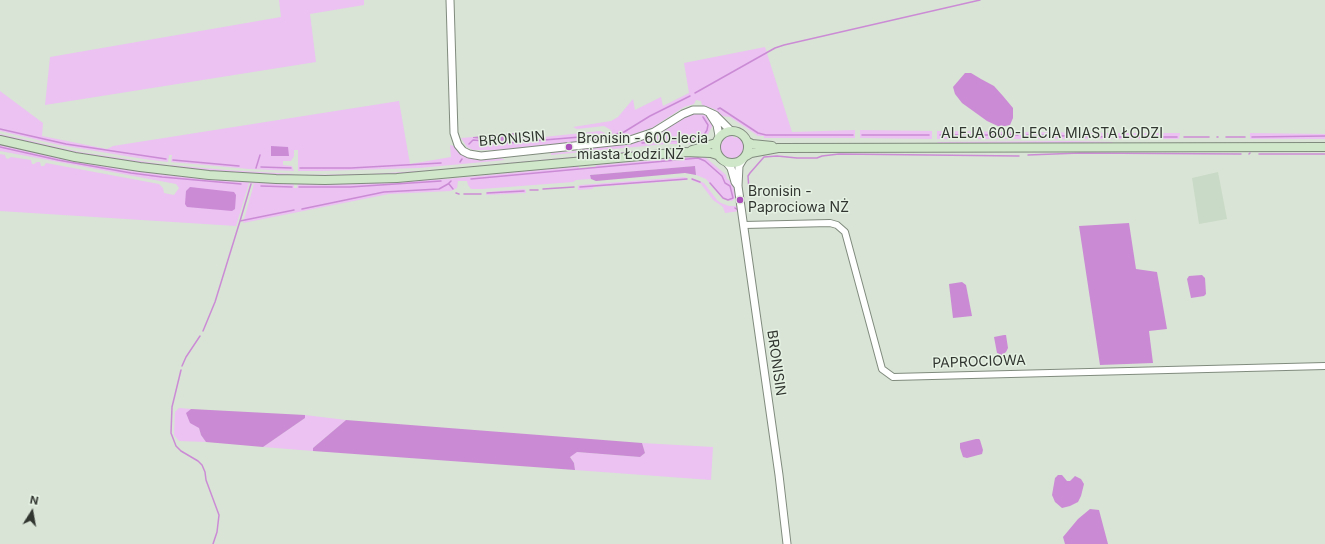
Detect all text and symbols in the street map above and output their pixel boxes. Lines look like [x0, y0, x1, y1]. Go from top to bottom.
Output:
street label: ALEJA 600-LECIA MIASTA ŁODZI [941, 126, 1163, 142]
street label: BRONISIN [478, 128, 546, 150]
place label: Bronisin - 600-lecia miasta Łodzi NŻ [577, 131, 708, 164]
marker: Bronisin - 600-lecia miasta Łodzi NŻ [564, 142, 574, 152]
place label: Bronisin - Paprociowa NŻ [748, 184, 849, 216]
marker: Bronisin - Paprociowa NŻ [735, 195, 745, 205]
street label: BRONISIN [763, 329, 789, 397]
street label: PAPROCIOWA [932, 352, 1026, 372]
north arrow [12, 492, 52, 532]
text: N [29, 493, 40, 508]

